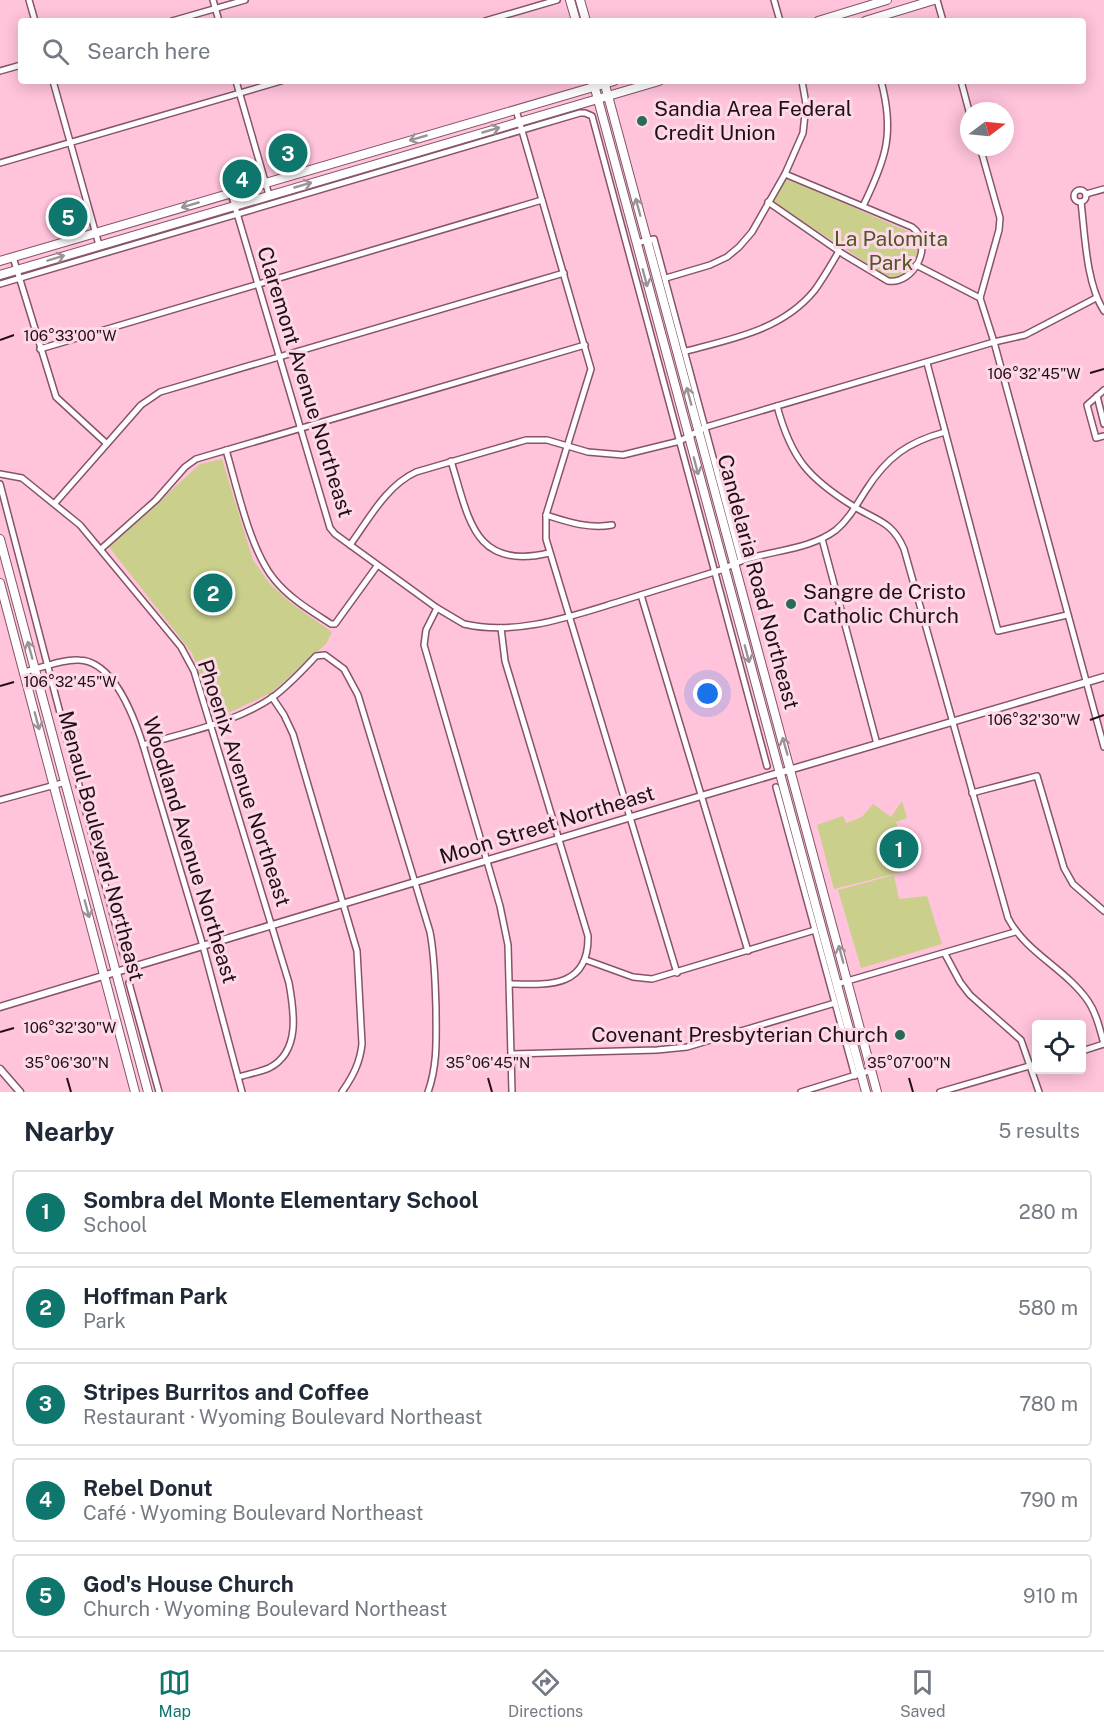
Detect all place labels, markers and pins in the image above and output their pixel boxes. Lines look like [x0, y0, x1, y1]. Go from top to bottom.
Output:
place label: Sandia Area Federal Credit Union [654, 96, 852, 145]
marker: Sandia Area Federal Credit Union [635, 114, 649, 128]
pin: 3 [268, 130, 308, 176]
pin: 4 [222, 156, 262, 201]
pin: 5 [48, 194, 88, 240]
pin: 2 [194, 570, 232, 616]
place label: Sangre de Cristo Catholic Church [803, 579, 966, 628]
marker: Sangre de Cristo Catholic Church [784, 597, 798, 611]
pin: 1 [880, 826, 918, 872]
place label: Covenant Presbyterian Church [591, 1022, 888, 1047]
marker: Covenant Presbyterian Church [893, 1028, 907, 1042]

